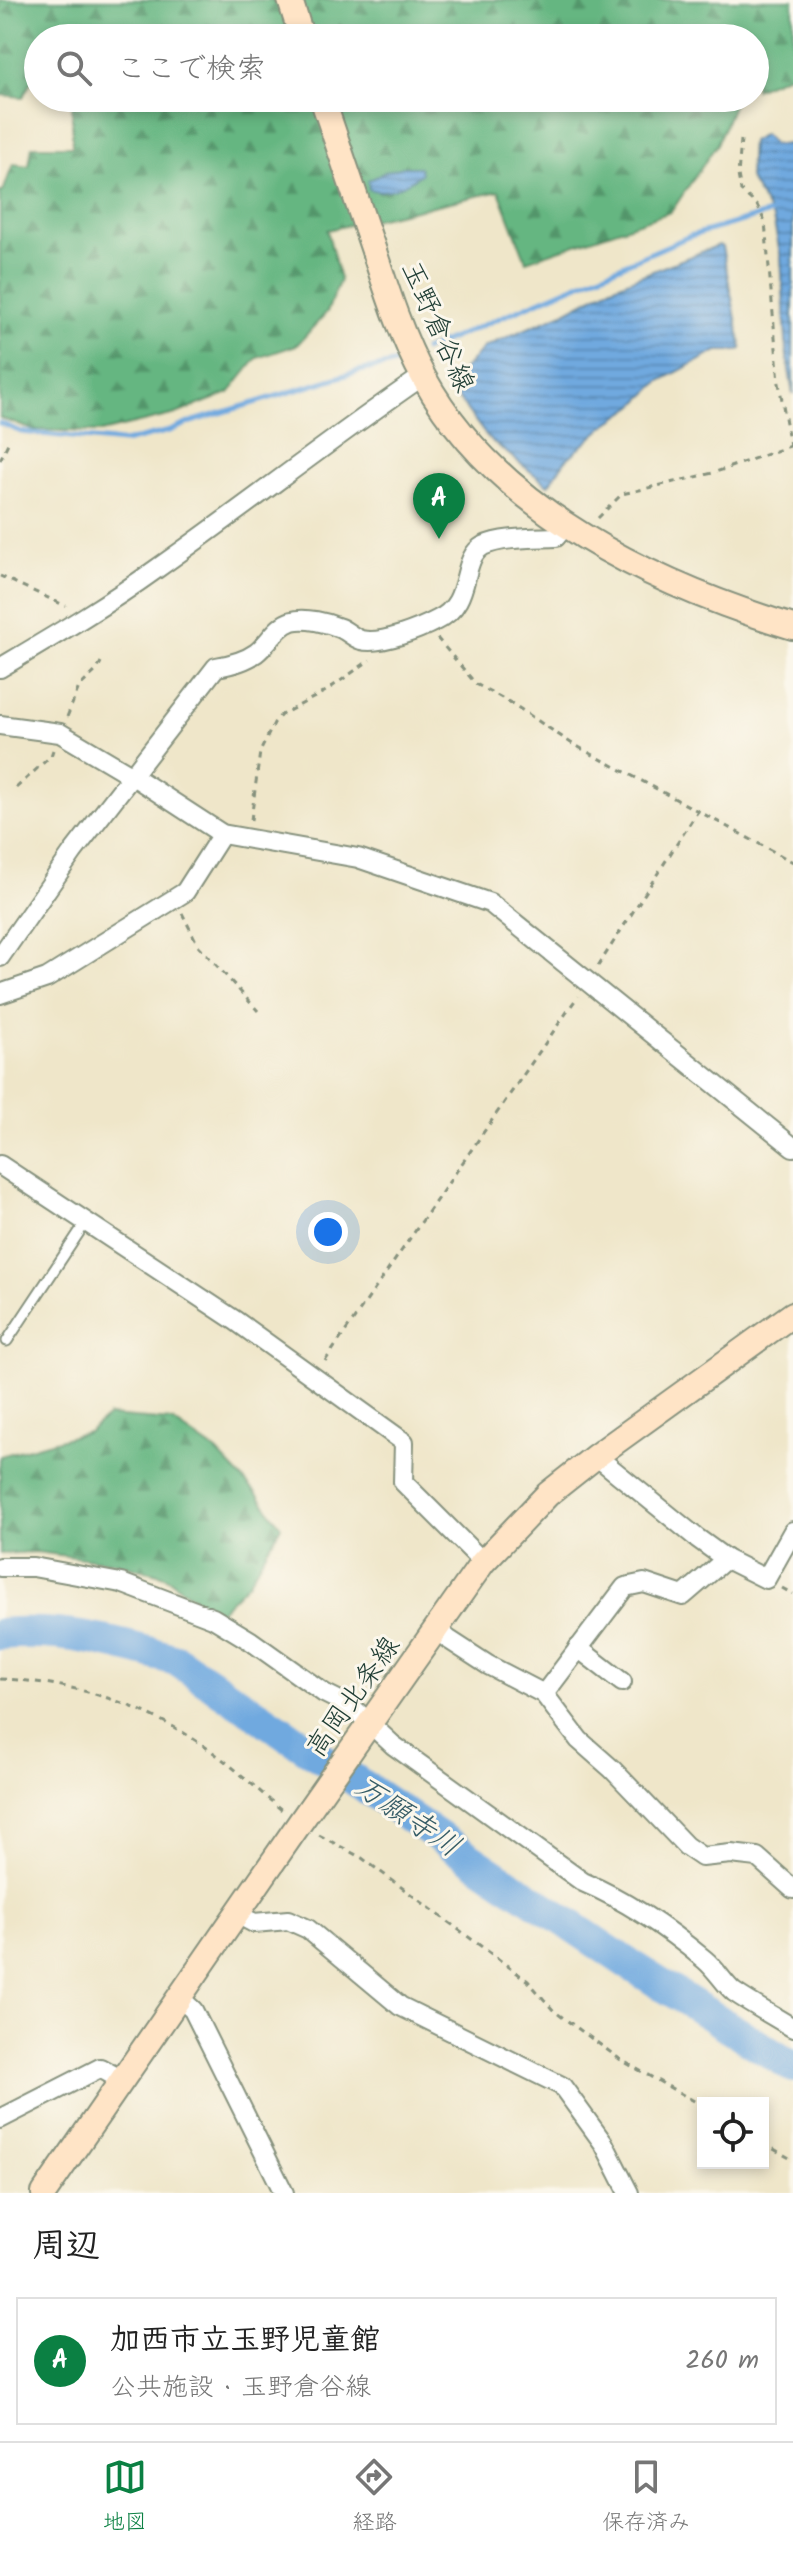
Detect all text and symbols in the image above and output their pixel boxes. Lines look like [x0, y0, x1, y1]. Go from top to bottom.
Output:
search box [24, 24, 769, 112]
icon: search [52, 46, 96, 90]
text: ここで検索 [116, 46, 266, 94]
street label: 玉野倉谷線 [388, 254, 486, 400]
pin: A [413, 473, 465, 539]
your location [308, 1212, 348, 1252]
street label: 高岡北条線 [295, 1627, 413, 1768]
water label: 万願寺川 [344, 1764, 470, 1871]
map controls [697, 2097, 769, 2169]
button: locate [697, 2097, 769, 2169]
text: 周辺 [32, 2220, 100, 2274]
text: 加西市立玉野児童館 [110, 2317, 380, 2365]
text: A [52, 2340, 68, 2382]
text: 260 m [685, 2340, 759, 2382]
text: 公共施設 · 玉野倉谷線 [110, 2367, 371, 2409]
tab: 地図 [103, 2455, 147, 2541]
tab: 経路 [352, 2455, 396, 2541]
tab: 保存済み [602, 2455, 690, 2541]

